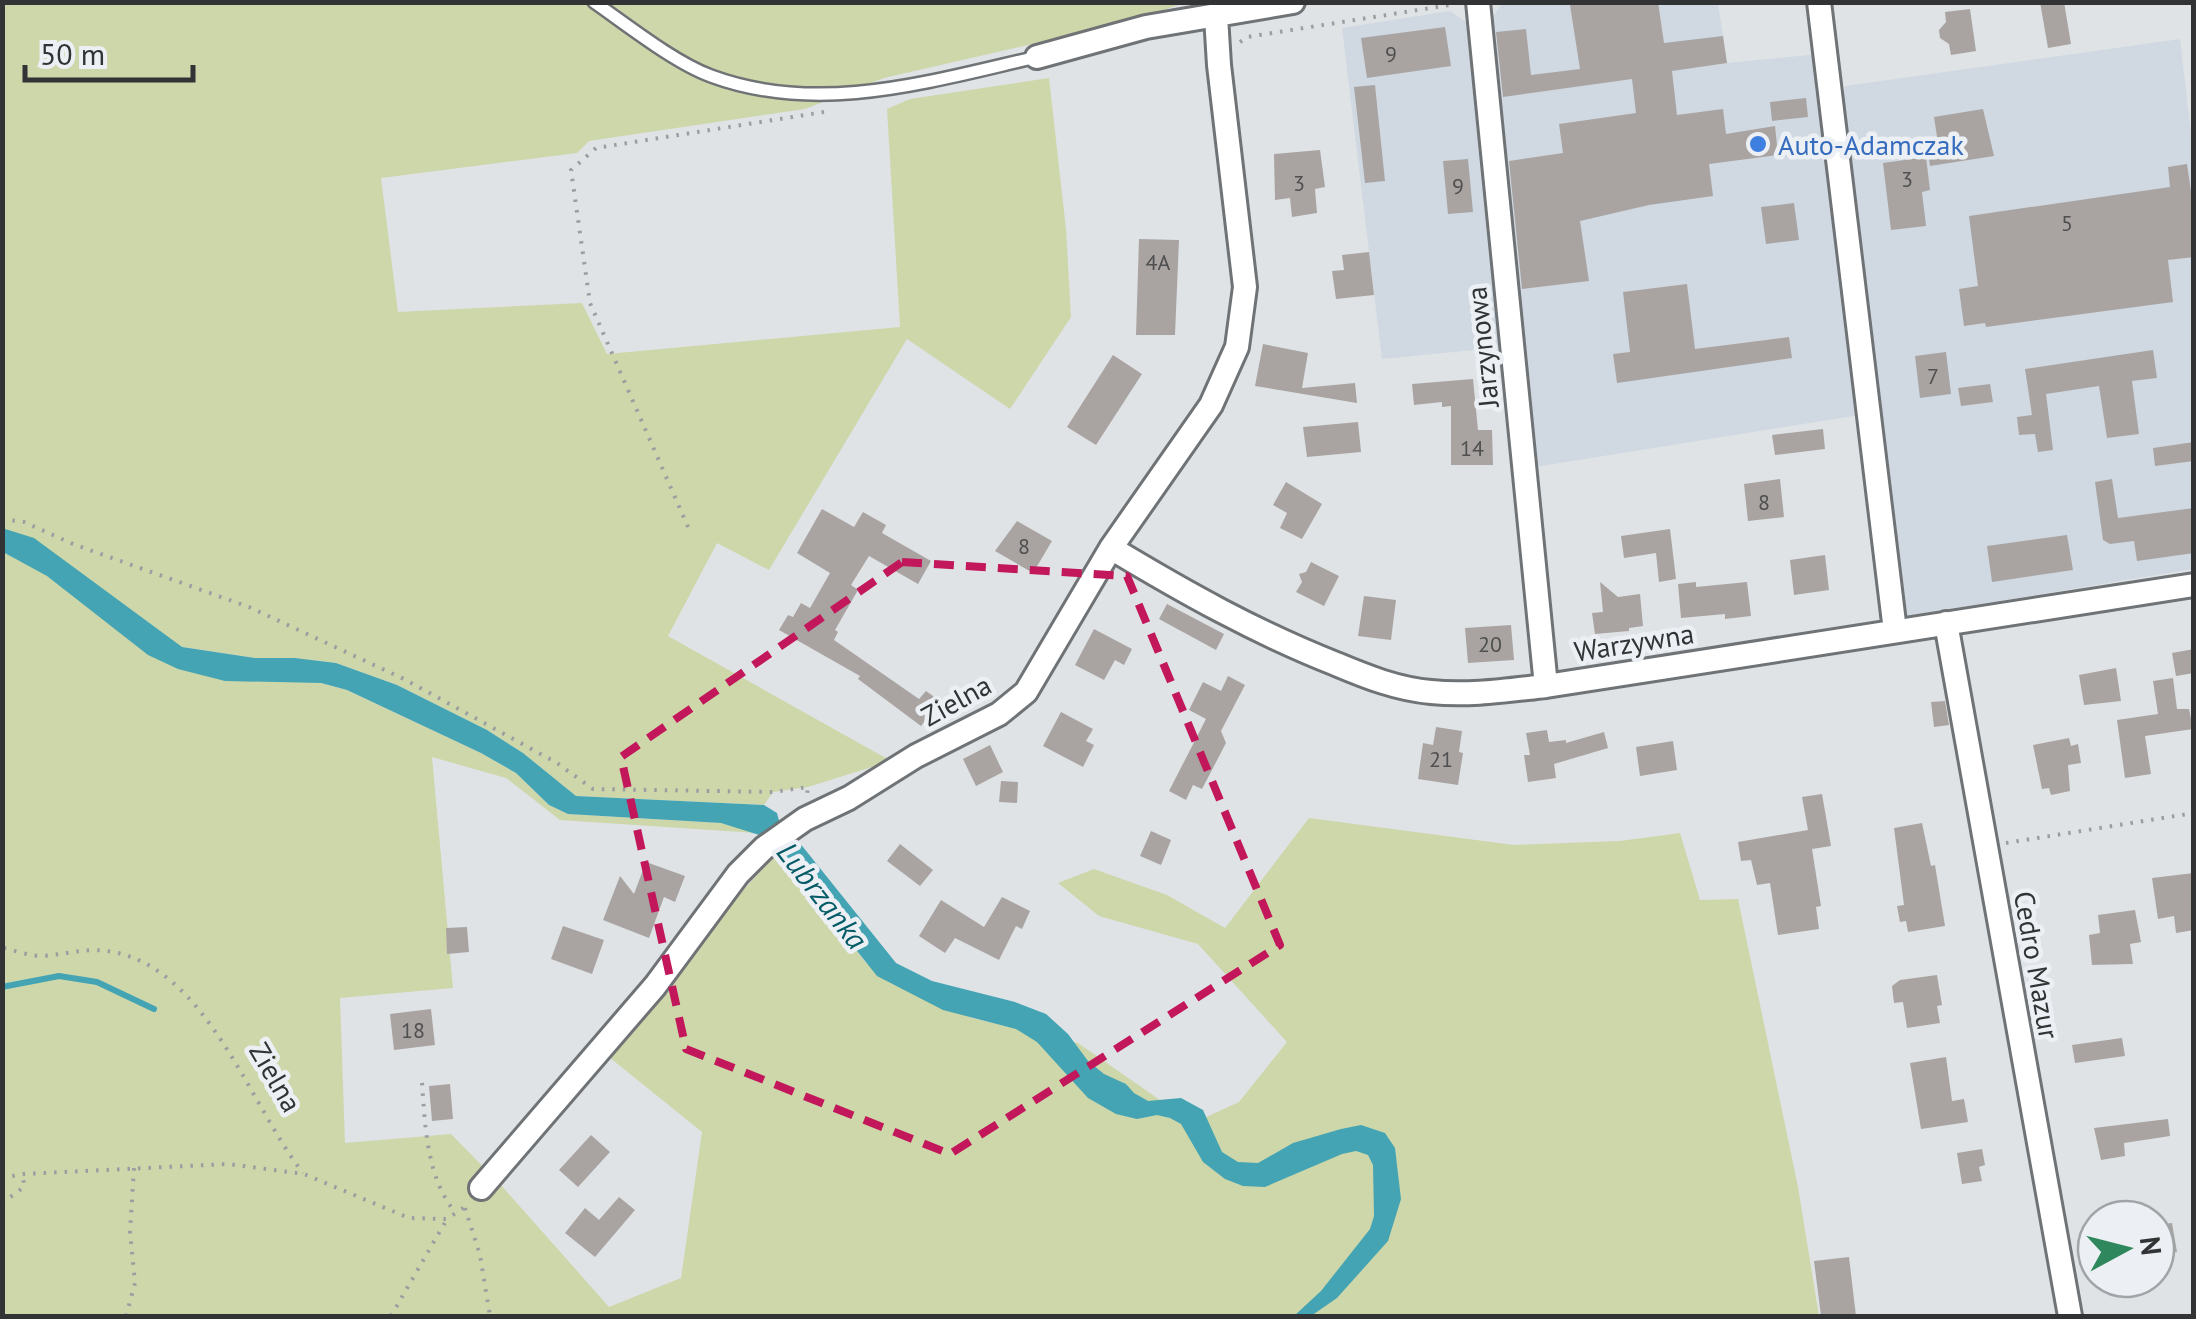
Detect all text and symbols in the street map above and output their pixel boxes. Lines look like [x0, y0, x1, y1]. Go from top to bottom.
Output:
scale bar [25, 20, 192, 82]
text: 50 m [40, 34, 105, 73]
house number: 9 [1385, 40, 1397, 68]
place label: Auto-Adamczak [1778, 126, 1964, 163]
marker: Auto-Adamczak [1747, 133, 1769, 155]
house number: 3 [1901, 165, 1913, 193]
house number: 3 [1293, 169, 1305, 197]
house number: 9 [1452, 172, 1464, 200]
house number: 5 [2061, 209, 2073, 237]
house number: 4A [1146, 248, 1171, 276]
street label: Jarzynowa [1457, 285, 1507, 410]
house number: 7 [1927, 362, 1939, 390]
house number: 14 [1460, 434, 1484, 462]
house number: 8 [1758, 488, 1770, 516]
house number: 8 [1018, 532, 1030, 560]
street label: Warzywna [1572, 614, 1696, 670]
house number: 20 [1478, 630, 1502, 658]
street label: Zielna [915, 666, 997, 734]
house number: 21 [1429, 745, 1453, 773]
water label: Lubrzanka [769, 834, 877, 957]
street label: Cedro Mazur [2006, 888, 2068, 1042]
house number: 18 [401, 1016, 425, 1044]
street label: Zielna [241, 1036, 311, 1118]
north arrow [2076, 1199, 2176, 1299]
text: N [2132, 1235, 2171, 1257]

